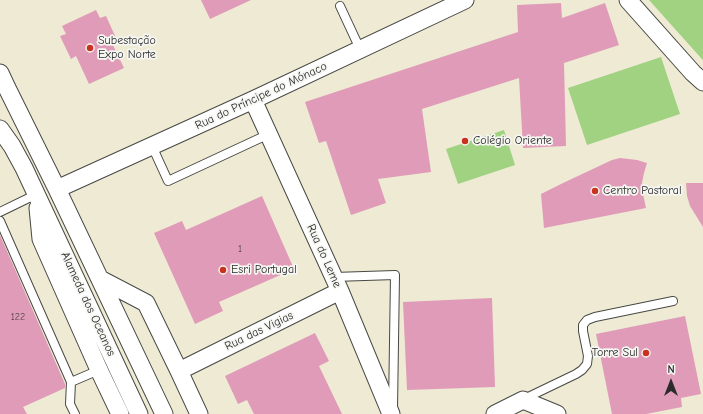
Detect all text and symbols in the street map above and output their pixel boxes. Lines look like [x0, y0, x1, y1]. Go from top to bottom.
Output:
place label: Subestação Expo Norte [98, 34, 156, 62]
marker: Subestação Expo Norte [85, 43, 95, 53]
street label: Rua do Príncipe do Mónaco [193, 59, 329, 133]
place label: Colégio Oriente [473, 134, 552, 148]
marker: Colégio Oriente [460, 136, 470, 146]
place label: Centro Pastoral [603, 184, 682, 198]
marker: Centro Pastoral [590, 186, 600, 196]
street label: Rua do Leme [304, 222, 344, 290]
house number: 1 [238, 243, 242, 255]
street label: Alameda dos Oceanos [57, 250, 119, 358]
place label: Esri Portugal [231, 263, 297, 277]
marker: Esri Portugal [218, 265, 228, 275]
street label: Rua das Vigias [222, 308, 296, 354]
house number: 122 [11, 311, 25, 323]
place label: Torre Sul [592, 346, 638, 360]
marker: Torre Sul [641, 348, 651, 358]
north arrow [651, 362, 691, 402]
text: N [667, 363, 675, 376]

